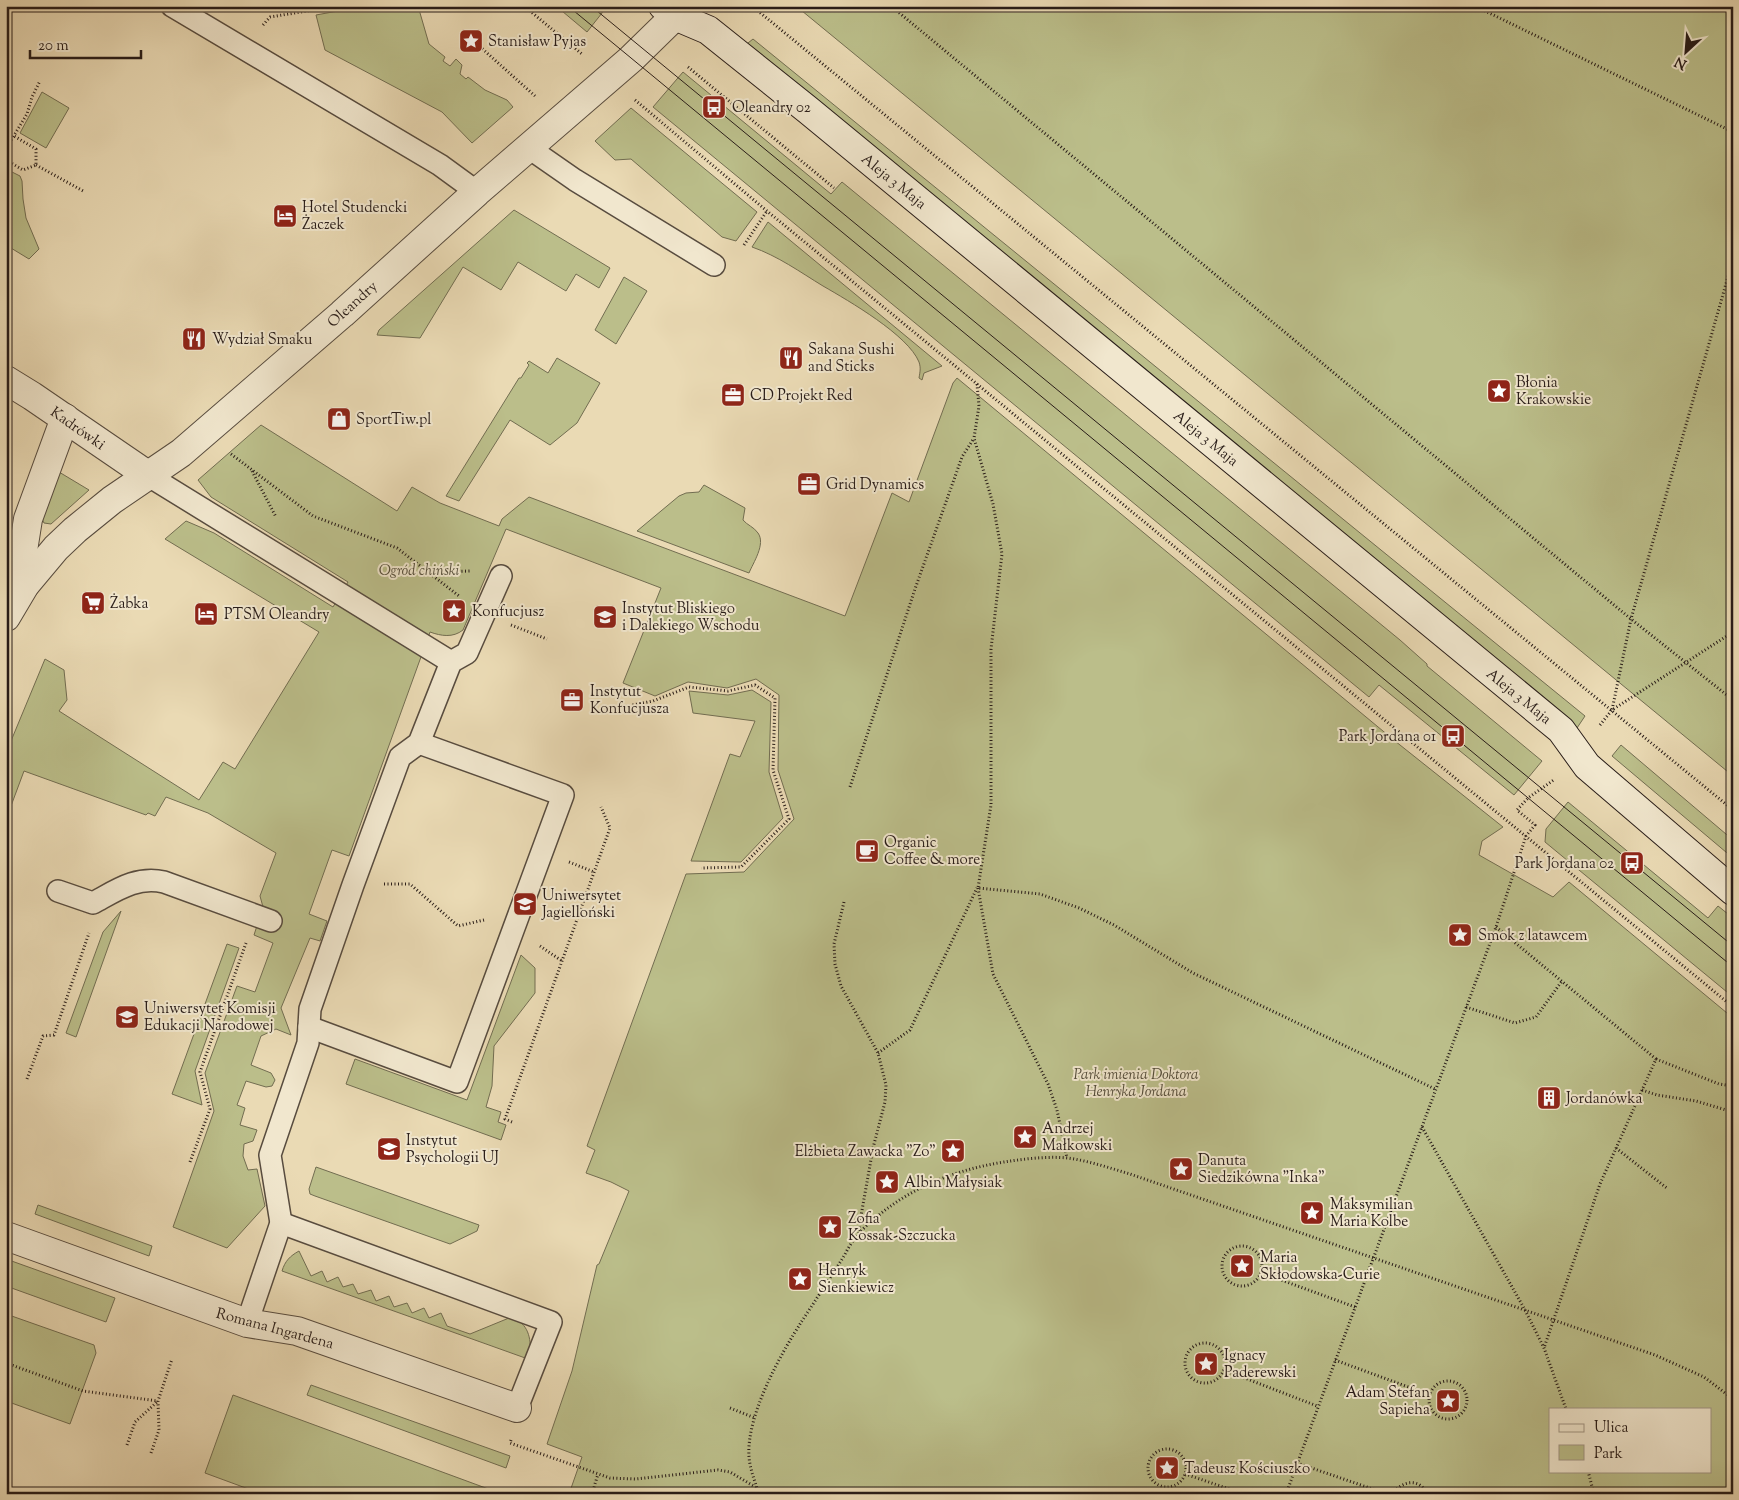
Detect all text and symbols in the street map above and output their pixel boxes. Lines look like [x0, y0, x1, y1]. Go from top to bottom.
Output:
scale bar [30, 28, 141, 60]
place icon: Stanisław Pyjas [458, 28, 484, 54]
north arrow [1662, 28, 1712, 78]
place label: Stanisław Pyjas [488, 32, 586, 53]
text: 20 m [38, 36, 69, 57]
text: N [1672, 50, 1691, 73]
bus stop icon: Oleandry 02 [701, 94, 727, 120]
place label: Oleandry 02 [732, 98, 811, 119]
street label: Aleja 3 Maja [856, 149, 930, 215]
place label: Hotel Studencki Żaczek [302, 198, 407, 236]
hotel icon: Hotel Studencki Żaczek [272, 203, 298, 229]
street label: Oleandry [323, 277, 383, 333]
restaurant icon: Wydział Smaku [181, 326, 207, 352]
place label: Wydział Smaku [212, 330, 313, 351]
place label: Sakana Sushi and Sticks [808, 340, 894, 378]
restaurant icon: Sakana Sushi and Sticks [778, 345, 804, 371]
place label: Błonia Krakowskie [1516, 373, 1591, 411]
place icon: Błonia Krakowskie [1486, 378, 1512, 404]
office icon: CD Projekt Red [720, 382, 746, 408]
place label: CD Projekt Red [750, 386, 853, 407]
street label: Kadrówki [45, 403, 109, 456]
shop icon: SportTiw.pl [326, 406, 352, 432]
street label: Aleja 3 Maja [1168, 406, 1242, 472]
place label: SportTiw.pl [356, 410, 431, 431]
office icon: Grid Dynamics [796, 471, 822, 497]
place label: Grid Dynamics [826, 475, 924, 496]
park label: Ogród chiński [379, 561, 460, 582]
supermarket icon: Żabka [80, 590, 106, 616]
place label: Żabka [110, 593, 149, 615]
place icon: Konfucjusz [441, 598, 467, 624]
place label: Instytut Bliskiego i Dalekiego Wschodu [622, 599, 760, 637]
hotel icon: PTSM Oleandry [193, 601, 219, 627]
place label: Konfucjusz [472, 602, 544, 623]
school or university icon: Instytut Bliskiego i Dalekiego Wschodu [592, 604, 618, 630]
place label: PTSM Oleandry [224, 605, 330, 626]
street label: Aleja 3 Maja [1481, 664, 1555, 730]
place label: Instytut Konfucjusza [590, 682, 669, 720]
office icon: Instytut Konfucjusza [559, 687, 585, 713]
bus stop icon: Park Jordana 01 [1440, 723, 1466, 749]
place label: Park Jordana 01 [1339, 727, 1436, 748]
place label: Organic Coffee & more [884, 833, 980, 871]
cafe icon: Organic Coffee & more [854, 838, 880, 864]
bus stop icon: Park Jordana 02 [1619, 850, 1645, 876]
place label: Park Jordana 02 [1515, 854, 1614, 875]
place label: Uniwersytet Jagielloński [541, 886, 621, 924]
school or university icon: Uniwersytet Jagielloński [512, 891, 538, 917]
place icon: Smok z latawcem [1447, 922, 1473, 948]
place label: Smok z latawcem [1478, 926, 1588, 947]
place label: Uniwersytet Komisji Edukacji Narodowej [144, 999, 276, 1037]
school or university icon: Uniwersytet Komisji Edukacji Narodowej [114, 1004, 140, 1030]
park label: Park imienia Doktora Henryka Jordana [1074, 1065, 1199, 1103]
building icon: Jordanówka [1536, 1085, 1562, 1111]
place label: Jordanówka [1565, 1089, 1642, 1110]
place label: Andrzej Małkowski [1042, 1119, 1112, 1157]
place icon: Andrzej Małkowski [1012, 1124, 1038, 1150]
place label: Instytut Psychologii UJ [406, 1131, 499, 1169]
school or university icon: Instytut Psychologii UJ [376, 1136, 402, 1162]
place icon: Elżbieta Zawacka "Zo" [940, 1138, 966, 1164]
place label: Elżbieta Zawacka "Zo" [795, 1142, 936, 1163]
place label: Danuta Siedzikówna "Inka" [1198, 1151, 1325, 1189]
place icon: Danuta Siedzikówna "Inka" [1168, 1156, 1194, 1182]
place icon: Albin Małysiak [874, 1169, 900, 1195]
place label: Albin Małysiak [904, 1173, 1003, 1194]
place label: Maksymilian Maria Kolbe [1330, 1195, 1413, 1233]
place icon: Maksymilian Maria Kolbe [1299, 1200, 1325, 1226]
place label: Zofia Kossak-Szczucka [848, 1209, 956, 1247]
place icon: Zofia Kossak-Szczucka [817, 1214, 843, 1240]
place label: Maria Skłodowska-Curie [1260, 1248, 1380, 1286]
place icon: Maria Skłodowska-Curie [1229, 1253, 1255, 1279]
place label: Henryk Sienkiewicz [818, 1261, 894, 1299]
place icon: Henryk Sienkiewicz [787, 1266, 813, 1292]
street label: Romana Ingardena [213, 1304, 336, 1355]
place label: Ignacy Paderewski [1224, 1346, 1296, 1384]
place icon: Ignacy Paderewski [1193, 1351, 1219, 1377]
place label: Adam Stefan Sapieha [1346, 1383, 1430, 1421]
place icon: Adam Stefan Sapieha [1435, 1388, 1461, 1414]
legend [1549, 1408, 1712, 1472]
text: Ulica [1594, 1418, 1628, 1439]
text: Park [1594, 1444, 1623, 1465]
place icon: Tadeusz Kościuszko [1154, 1455, 1180, 1481]
place label: Tadeusz Kościuszko [1184, 1459, 1310, 1480]

